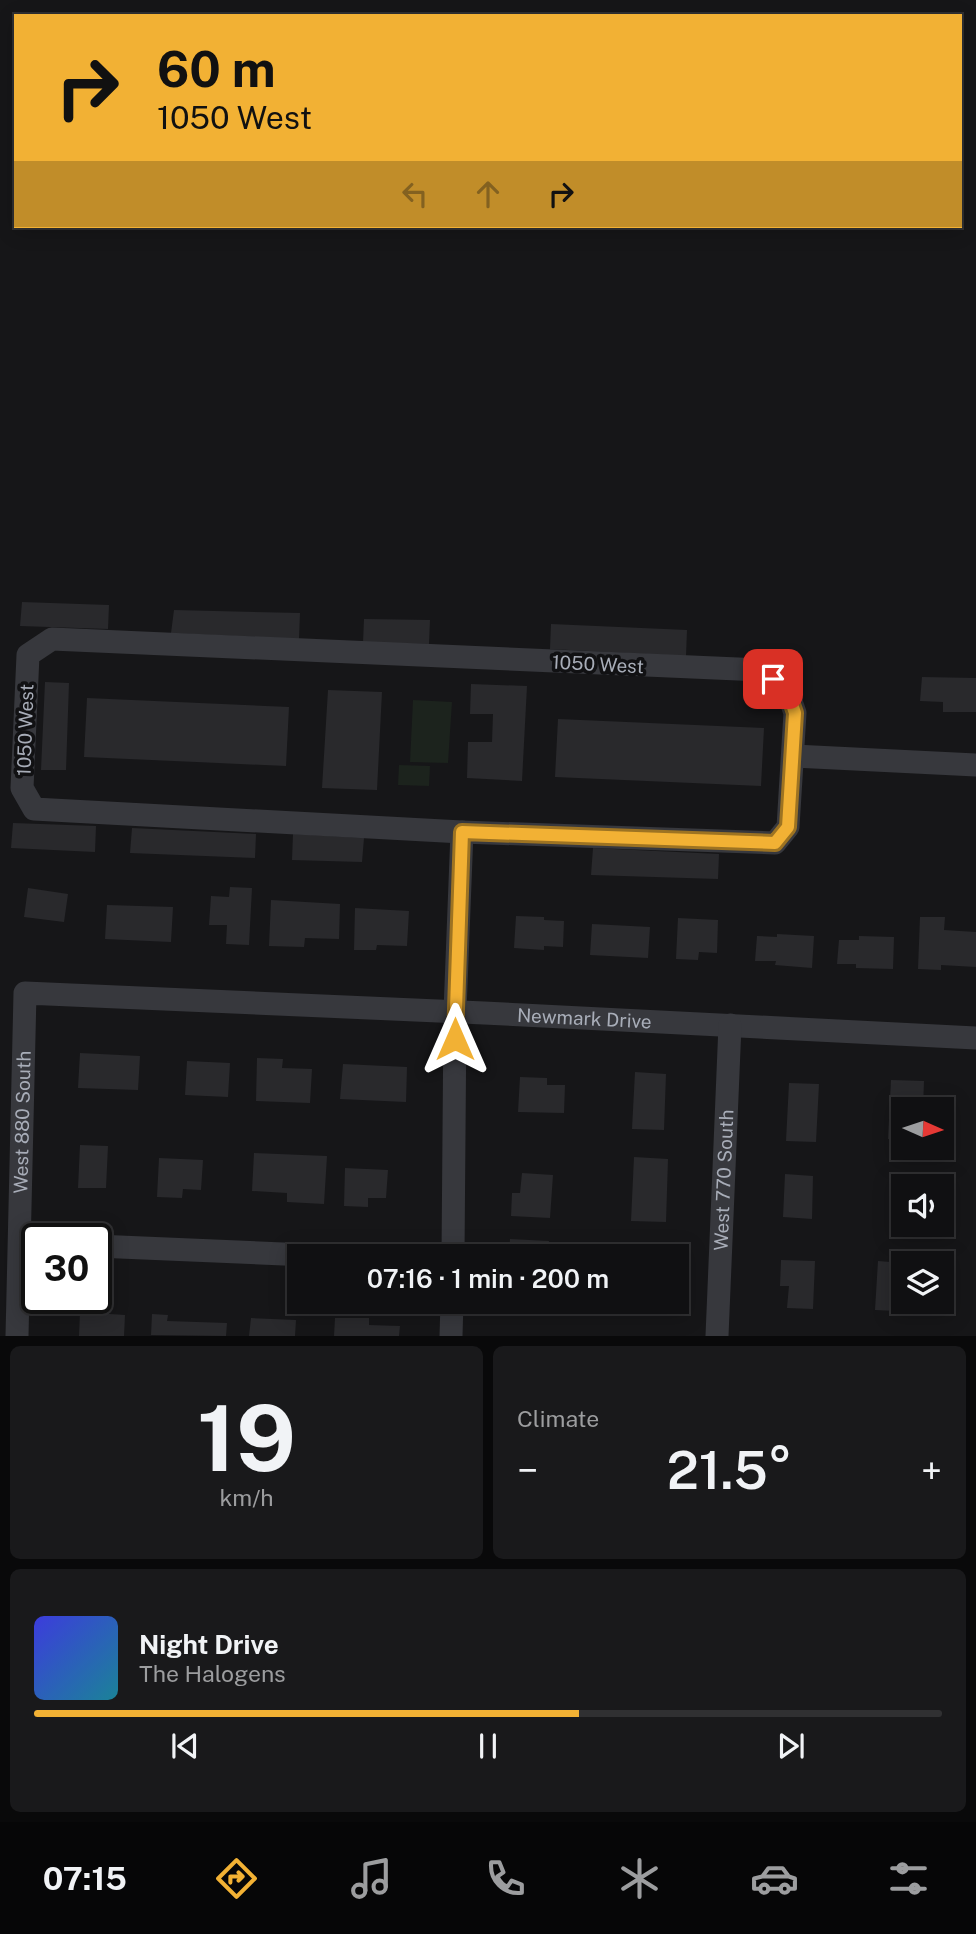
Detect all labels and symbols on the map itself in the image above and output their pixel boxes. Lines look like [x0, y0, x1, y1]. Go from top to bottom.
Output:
pin [743, 649, 803, 709]
street label: 1050 West [551, 651, 645, 677]
street label: 1050 West [12, 684, 38, 776]
position arrow [418, 1002, 492, 1076]
street label: Newmark Drive [516, 1004, 652, 1033]
street label: West 880 South [9, 1050, 35, 1194]
north arrow [891, 1097, 954, 1160]
street label: West 770 South [710, 1109, 737, 1251]
speed limit sign: 30 [21, 1223, 112, 1314]

